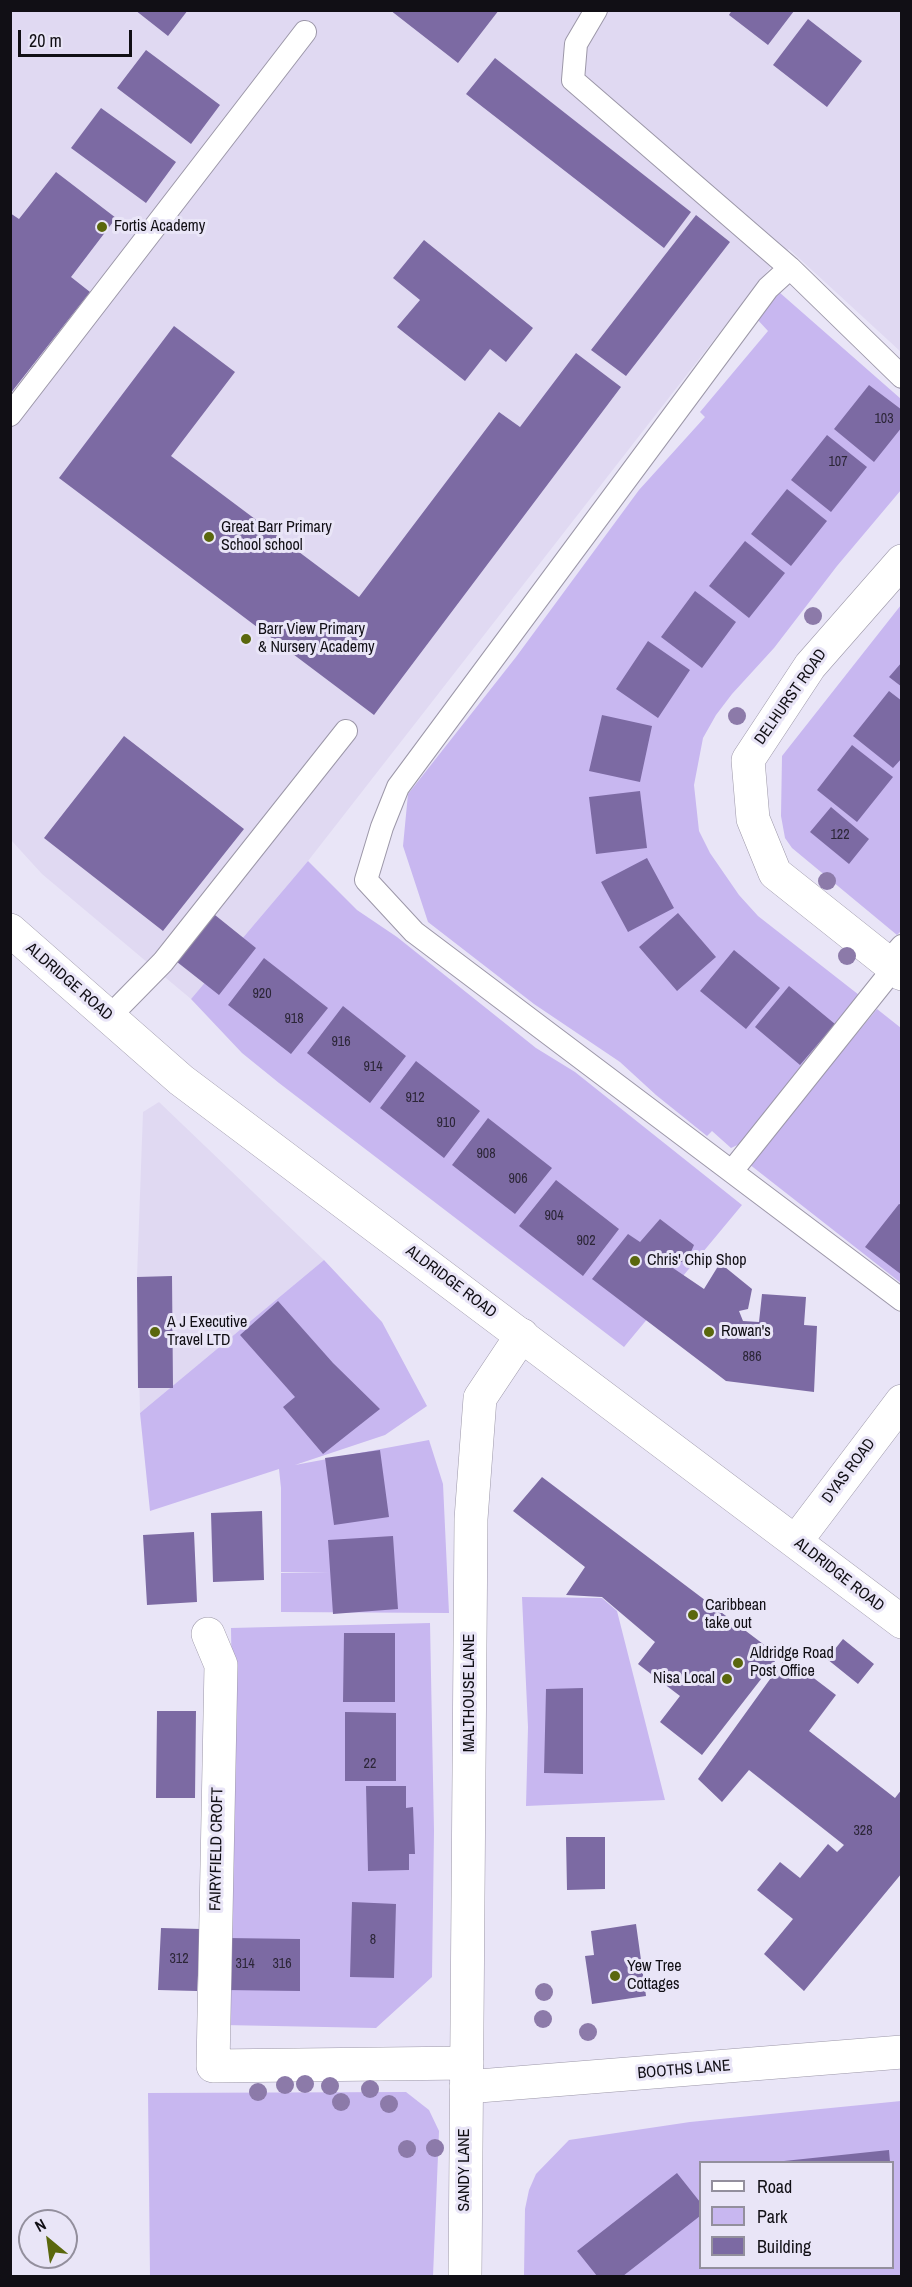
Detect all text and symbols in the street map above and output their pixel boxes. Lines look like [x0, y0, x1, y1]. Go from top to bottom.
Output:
scale bar [21, 18, 135, 56]
text: 20 m [29, 28, 62, 53]
place label: Fortis Academy [114, 217, 205, 237]
marker: Fortis Academy [95, 220, 109, 234]
house number: 103 [874, 411, 894, 427]
house number: 107 [828, 454, 848, 470]
place label: Great Barr Primary School school [221, 518, 332, 556]
marker: Great Barr Primary School school [202, 530, 216, 544]
place label: Barr View Primary & Nursery Academy [258, 620, 375, 658]
marker: Barr View Primary & Nursery Academy [239, 632, 253, 646]
street label: DELHURST ROAD [751, 646, 831, 748]
house number: 122 [830, 827, 850, 843]
street label: ALDRIDGE ROAD [22, 939, 116, 1025]
house number: 920 [252, 986, 272, 1002]
house number: 918 [284, 1011, 304, 1027]
house number: 916 [331, 1034, 351, 1050]
house number: 914 [363, 1059, 383, 1075]
house number: 912 [405, 1090, 425, 1106]
house number: 910 [436, 1115, 456, 1131]
house number: 908 [476, 1146, 496, 1162]
house number: 906 [508, 1171, 528, 1187]
house number: 904 [544, 1208, 564, 1224]
house number: 902 [576, 1233, 596, 1249]
street label: ALDRIDGE ROAD [402, 1242, 500, 1322]
place label: Chris' Chip Shop [647, 1251, 747, 1271]
marker: Chris' Chip Shop [628, 1254, 642, 1268]
place label: A J Executive Travel LTD [167, 1313, 247, 1351]
place label: Rowan's [721, 1322, 771, 1342]
marker: A J Executive Travel LTD [148, 1325, 162, 1339]
marker: Rowan's [702, 1325, 716, 1339]
house number: 886 [742, 1349, 762, 1365]
street label: DYAS ROAD [818, 1435, 880, 1507]
street label: ALDRIDGE ROAD [790, 1534, 888, 1616]
place label: Caribbean take out [705, 1596, 766, 1634]
marker: Caribbean take out [686, 1608, 700, 1622]
street label: MALTHOUSE LANE [460, 1634, 480, 1752]
place label: Aldridge Road Post Office [750, 1644, 834, 1682]
marker: Aldridge Road Post Office [731, 1656, 745, 1670]
place label: Nisa Local [653, 1669, 715, 1689]
marker: Nisa Local [720, 1672, 734, 1686]
house number: 22 [364, 1756, 376, 1772]
street label: FAIRYFIELD CROFT [206, 1787, 228, 1911]
house number: 328 [853, 1823, 873, 1839]
house number: 8 [370, 1932, 376, 1948]
house number: 312 [169, 1951, 189, 1967]
house number: 314 [235, 1956, 255, 1972]
house number: 316 [272, 1956, 292, 1972]
place label: Yew Tree Cottages [627, 1957, 682, 1995]
marker: Yew Tree Cottages [608, 1969, 622, 1983]
street label: BOOTHS LANE [637, 2056, 731, 2084]
street label: SANDY LANE [455, 2128, 475, 2212]
legend [699, 2161, 894, 2269]
text: Road [757, 2174, 792, 2199]
text: Park [757, 2204, 787, 2229]
north arrow [18, 2209, 78, 2269]
text: N [31, 2213, 50, 2237]
text: Building [757, 2234, 811, 2259]

